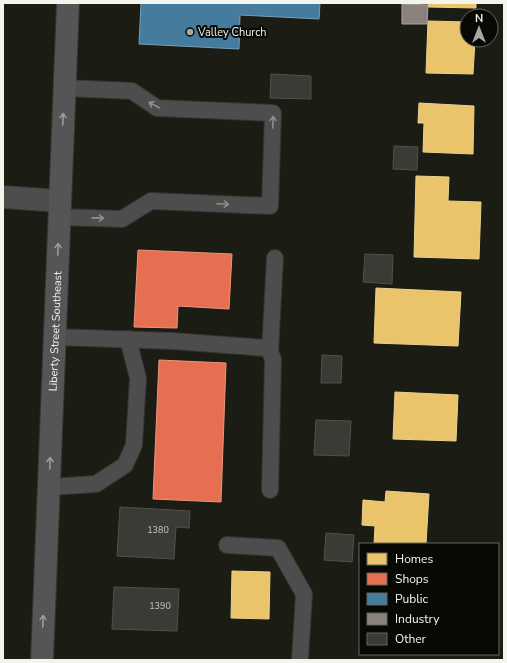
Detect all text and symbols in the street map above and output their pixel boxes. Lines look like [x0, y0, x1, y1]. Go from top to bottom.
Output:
north arrow [459, 8, 499, 48]
text: N [475, 11, 483, 26]
place label: Valley Church [197, 25, 267, 40]
marker: Valley Church [185, 27, 195, 37]
one-way arrow [148, 101, 160, 108]
one-way arrow [60, 113, 67, 126]
one-way arrow [269, 116, 276, 129]
one-way arrow [216, 200, 229, 208]
one-way arrow [91, 214, 104, 222]
one-way arrow [55, 243, 62, 256]
street label: Liberty Street Southeast [45, 271, 65, 392]
one-way arrow [46, 457, 54, 470]
house number: 1380 [147, 524, 169, 536]
legend [359, 543, 499, 655]
text: Homes [395, 551, 433, 567]
text: Shops [395, 571, 429, 587]
text: Public [395, 591, 429, 607]
house number: 1390 [149, 600, 171, 612]
text: Industry [395, 611, 440, 627]
one-way arrow [40, 615, 47, 628]
text: Other [395, 631, 427, 647]

